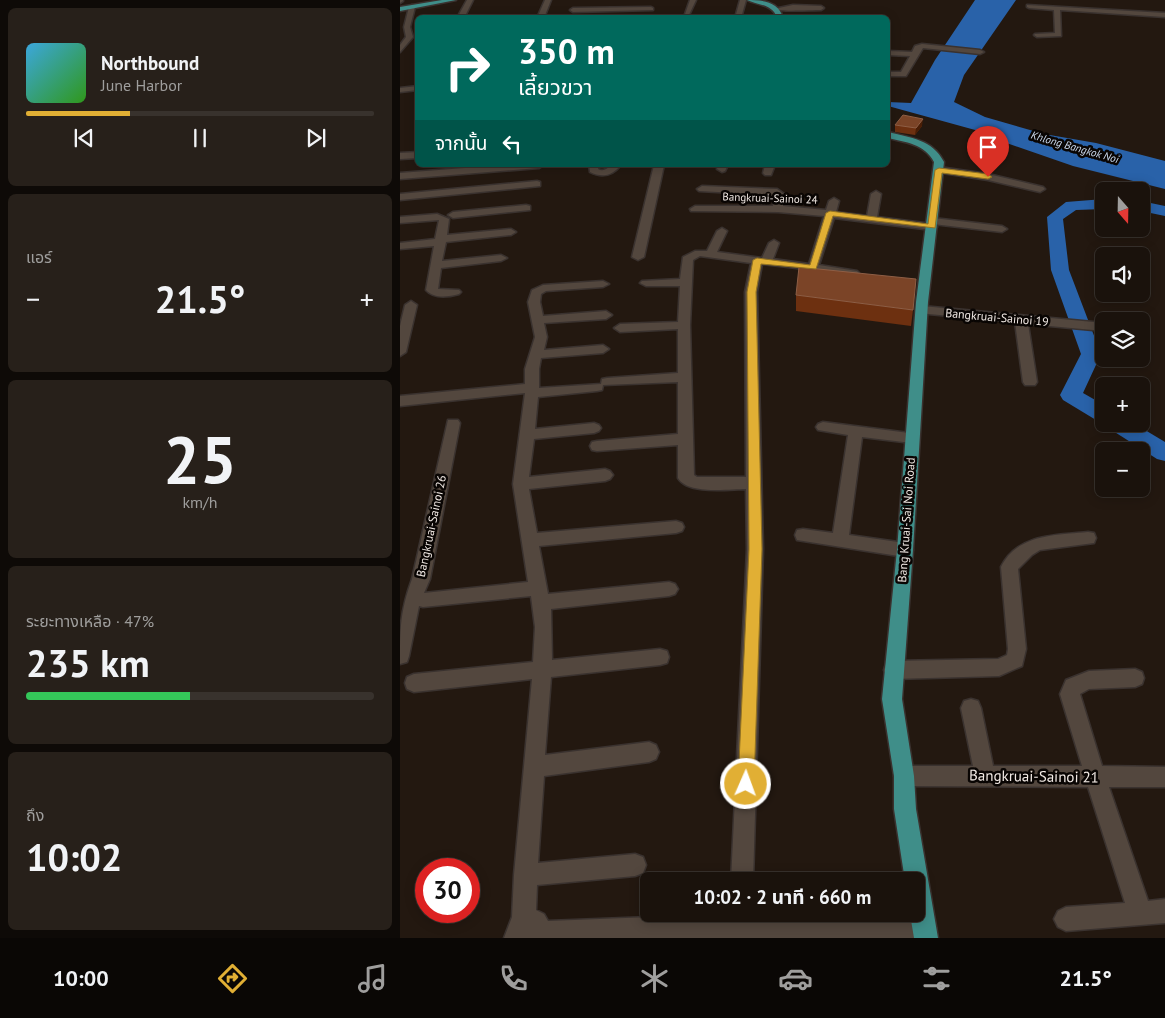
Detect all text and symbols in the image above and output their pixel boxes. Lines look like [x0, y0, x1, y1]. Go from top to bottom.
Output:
text: 350 m [518, 28, 615, 74]
icon: right [435, 35, 500, 100]
text: Northbound [101, 51, 199, 75]
text: เลี้ยวขวา [518, 73, 593, 101]
text: June Harbor [101, 75, 182, 95]
icon: previous [70, 124, 98, 152]
icon: pause [186, 124, 214, 152]
icon: next [302, 124, 330, 152]
pin [967, 126, 1009, 177]
water label: Khlong Bangkok Noi [1029, 128, 1122, 167]
icon: left [498, 130, 526, 158]
text: จากนั้น [435, 131, 488, 155]
icon: arrive [974, 133, 1002, 161]
north arrow [1095, 182, 1150, 238]
map controls [1095, 182, 1150, 497]
street label: Bangkruai-Sainoi 24 [722, 189, 818, 207]
text: แอร์ [26, 247, 52, 267]
button: sound [1095, 247, 1150, 302]
text: 21.5° [155, 274, 245, 323]
text: − [26, 280, 40, 317]
text: + [360, 280, 374, 317]
street label: Bangkruai-Sainoi 19 [945, 305, 1049, 329]
button: layers [1095, 312, 1150, 367]
button: + [1095, 377, 1150, 432]
text: 25 [163, 417, 237, 501]
button: − [1095, 442, 1150, 497]
street label: Bang Kruai-Sai Noi Road [894, 457, 918, 583]
street label: Bangkruai-Sainoi 26 [413, 474, 449, 578]
text: km/h [182, 492, 218, 512]
text: ระยะทางเหลือ · 47% [26, 611, 154, 631]
text: 235 km [26, 638, 150, 687]
position arrow [719, 757, 771, 809]
street label: Bangkruai-Sainoi 21 [969, 765, 1099, 787]
text: ถึง [26, 805, 44, 825]
text: 10:02 [26, 832, 122, 881]
speed limit sign: 30 [415, 858, 480, 923]
text: 10:02 · 2 นาที · 660 m [694, 885, 871, 909]
icon: directions [215, 961, 250, 996]
icon: music [355, 961, 390, 996]
icon: phone [496, 961, 531, 996]
icon: climate [637, 961, 672, 996]
icon: car [778, 961, 813, 996]
icon: filters [919, 961, 954, 996]
text: 10:00 [53, 964, 109, 992]
text: 21.5° [1060, 964, 1112, 992]

